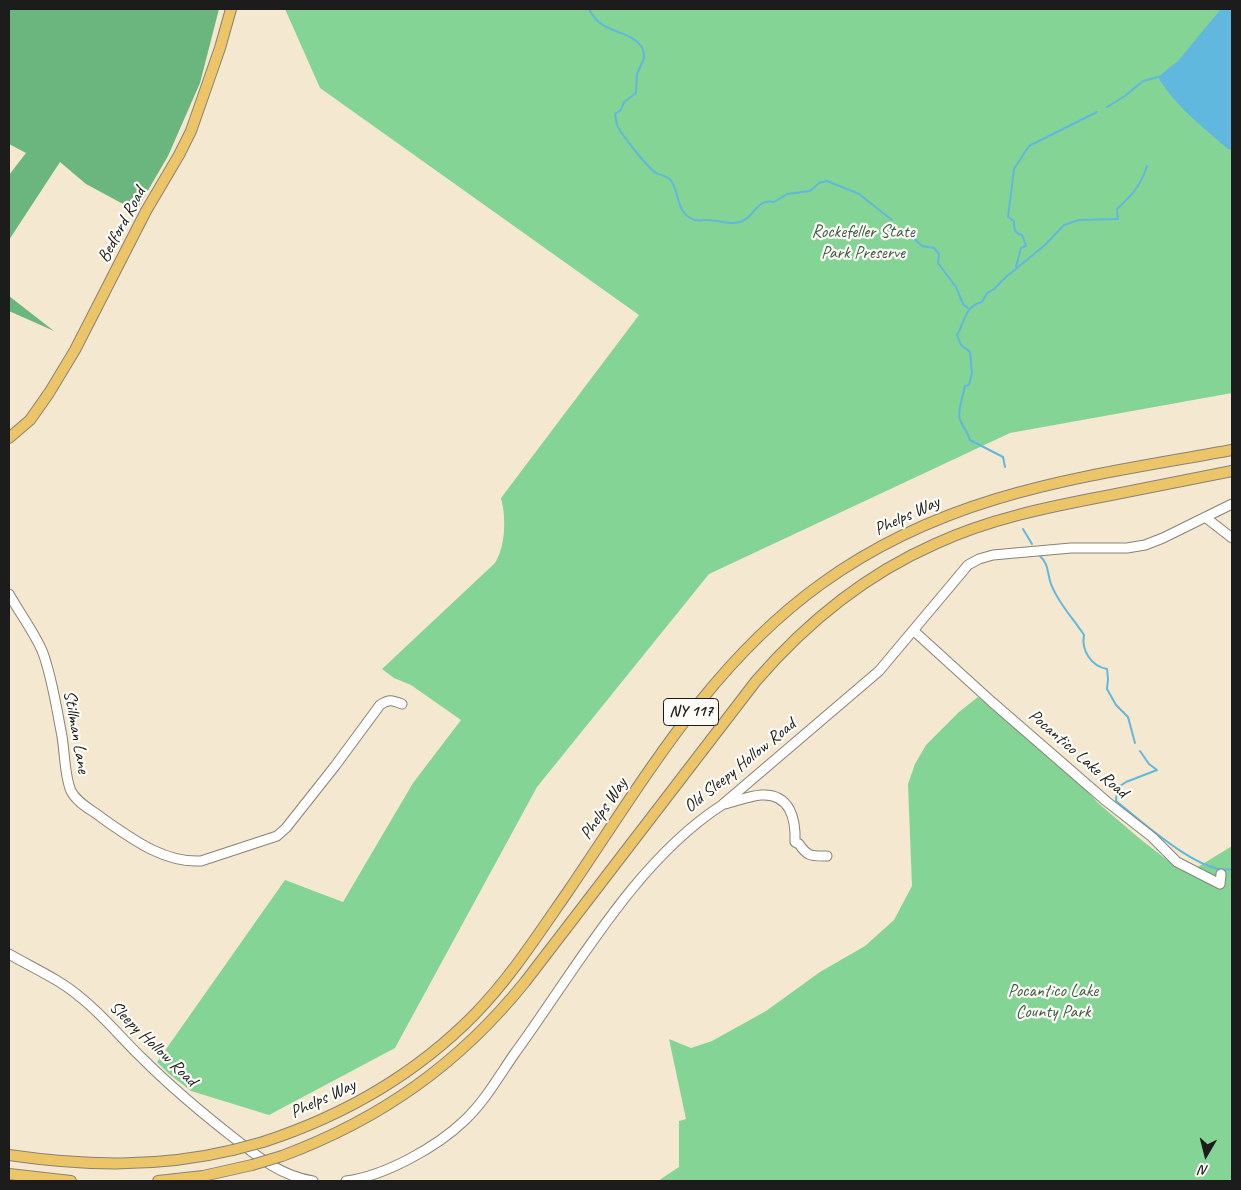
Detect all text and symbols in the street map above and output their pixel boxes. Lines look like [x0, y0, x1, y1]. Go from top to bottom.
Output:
street label: Bedford Road [93, 184, 151, 266]
park label: Rockefeller State Park Preserve [811, 221, 915, 264]
street label: Phelps Way [871, 491, 943, 541]
street label: Stillman Lane [58, 689, 94, 775]
road number: NY 117 [664, 699, 718, 726]
street label: Pocantico Lake Road [1024, 705, 1132, 803]
street label: Old Sleepy Hollow Road [680, 714, 800, 818]
street label: Phelps Way [576, 774, 632, 844]
park label: Pocantico Lake County Park [1008, 980, 1098, 1022]
street label: Sleepy Hollow Road [105, 997, 201, 1091]
street label: Phelps Way [287, 1074, 359, 1124]
north arrow [1181, 1130, 1231, 1180]
text: N [1198, 1161, 1209, 1179]

